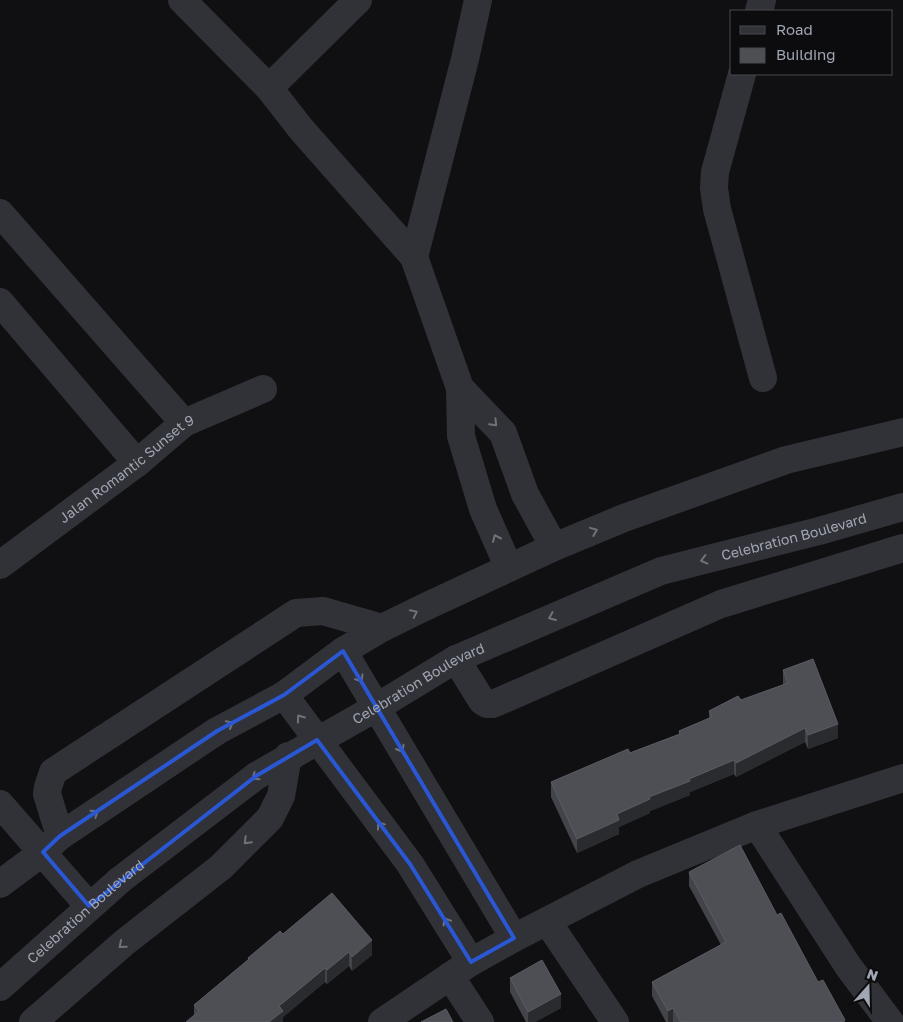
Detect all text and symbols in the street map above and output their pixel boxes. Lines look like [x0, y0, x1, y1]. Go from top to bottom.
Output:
legend [730, 10, 893, 75]
text: Road [776, 20, 813, 38]
text: Building [776, 45, 836, 63]
street label: Jalan Romantic Sunset 9 [55, 411, 196, 526]
one-way arrow [488, 418, 497, 427]
street label: Celebration Boulevard [719, 509, 868, 563]
one-way arrow [589, 526, 597, 536]
one-way arrow [491, 534, 502, 543]
one-way arrow [699, 554, 708, 565]
one-way arrow [409, 609, 418, 619]
one-way arrow [548, 611, 557, 622]
street label: Celebration Boulevard [349, 639, 487, 727]
one-way arrow [354, 674, 364, 683]
one-way arrow [297, 714, 306, 724]
one-way arrow [225, 720, 234, 730]
one-way arrow [395, 744, 405, 753]
one-way arrow [252, 771, 261, 780]
one-way arrow [89, 810, 98, 819]
one-way arrow [378, 822, 386, 831]
one-way arrow [244, 835, 253, 844]
street label: Celebration Boulevard [23, 856, 147, 967]
one-way arrow [442, 917, 452, 926]
one-way arrow [119, 939, 128, 948]
north arrow [843, 962, 893, 1012]
text: N [865, 965, 881, 984]

